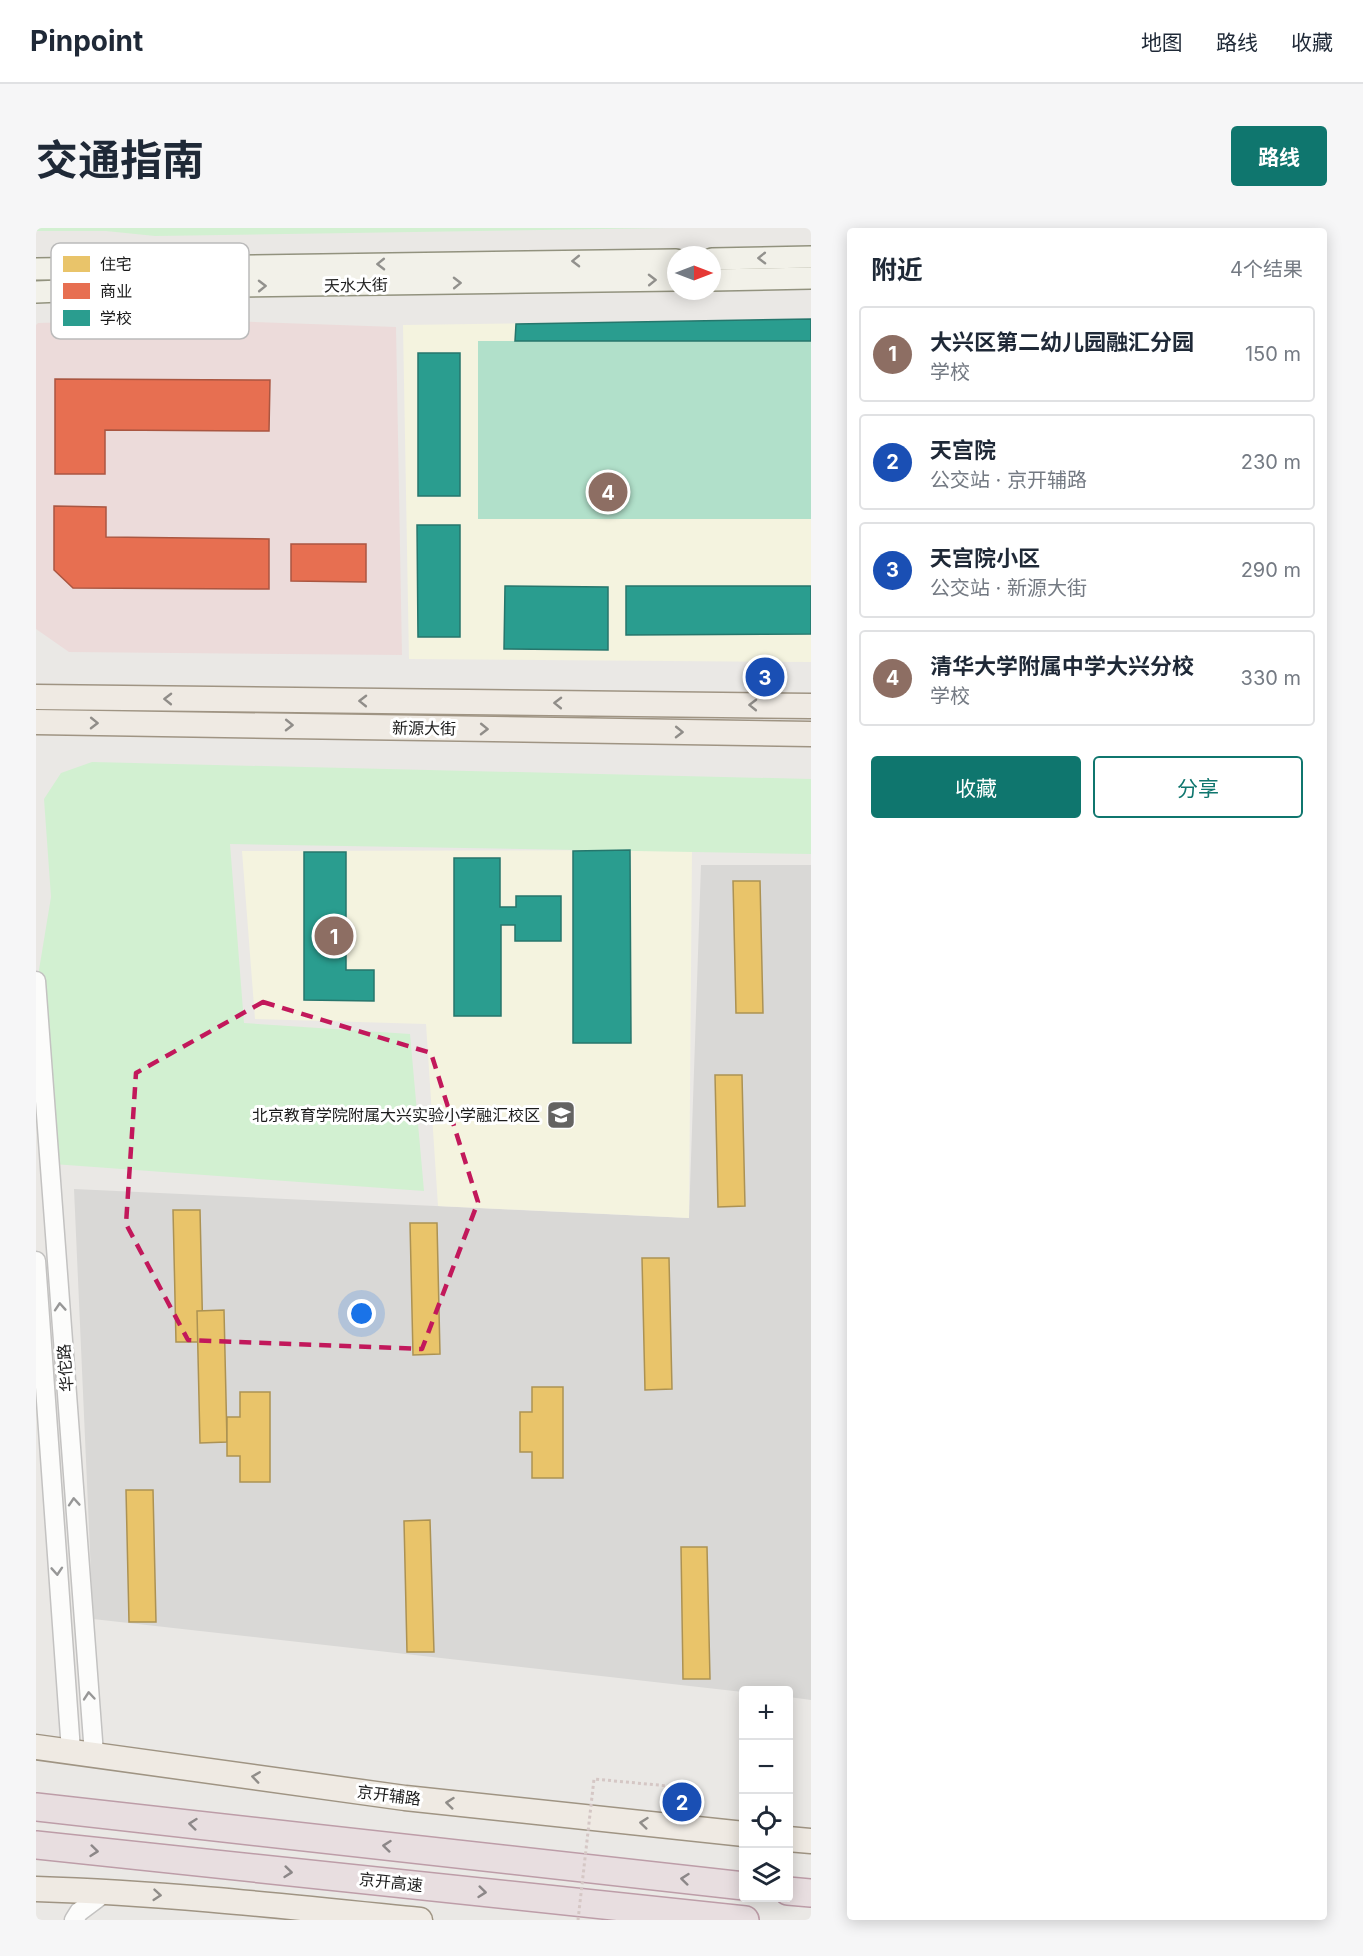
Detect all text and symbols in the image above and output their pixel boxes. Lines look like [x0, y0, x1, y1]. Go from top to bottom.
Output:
text: Pinpoint [30, 24, 143, 58]
text: 地图 [1141, 30, 1183, 55]
text: 路线 [1216, 30, 1258, 55]
text: 收藏 [1291, 30, 1333, 55]
button: 路线 [1231, 126, 1327, 186]
text: 交通指南 [36, 134, 204, 185]
legend [51, 243, 249, 339]
north arrow [667, 246, 721, 300]
one-way arrow [757, 252, 766, 264]
text: 住宅 [100, 254, 132, 274]
text: 附近 [871, 254, 923, 285]
one-way arrow [571, 255, 580, 267]
text: 4个结果 [1230, 257, 1303, 281]
one-way arrow [376, 258, 385, 271]
street label: 天水大街 [324, 274, 388, 296]
one-way arrow [648, 274, 657, 287]
one-way arrow [453, 277, 462, 289]
one-way arrow [258, 280, 267, 292]
text: 商业 [100, 281, 132, 301]
text: 学校 [100, 308, 132, 328]
text: 大兴区第二幼儿园融汇分园 [930, 329, 1194, 355]
text: 1 [888, 342, 897, 366]
text: 150 m [1245, 342, 1301, 366]
text: 学校 [930, 360, 970, 384]
text: 天宫院 [930, 437, 996, 463]
text: 2 [886, 450, 899, 474]
text: 230 m [1241, 450, 1301, 474]
text: 公交站 · 京开辅路 [930, 468, 1087, 492]
pin: 4 [588, 470, 628, 514]
text: 天宫院小区 [930, 545, 1040, 571]
text: 3 [886, 558, 899, 582]
text: 290 m [1241, 558, 1301, 582]
text: 公交站 · 新源大街 [930, 576, 1087, 600]
text: 清华大学附属中学大兴分校 [930, 653, 1194, 679]
pin: 3 [746, 654, 784, 700]
text: 4 [886, 666, 899, 690]
text: 330 m [1241, 666, 1301, 690]
text: 学校 [930, 684, 970, 708]
one-way arrow [163, 692, 172, 705]
one-way arrow [358, 695, 367, 707]
one-way arrow [553, 697, 562, 709]
one-way arrow [748, 699, 757, 711]
one-way arrow [90, 717, 99, 729]
street label: 新源大街 [392, 717, 456, 739]
one-way arrow [285, 719, 294, 731]
one-way arrow [480, 722, 489, 735]
one-way arrow [675, 726, 684, 738]
button: 收藏 [871, 756, 1081, 818]
button: 分享 [1093, 756, 1303, 818]
pin: 1 [314, 914, 354, 958]
school or university icon: 北京教育学院附属大兴实验小学融汇校区 [545, 1099, 577, 1131]
place label: 北京教育学院附属大兴实验小学融汇校区 [252, 1105, 540, 1125]
your location [347, 1299, 376, 1328]
one-way arrow [54, 1303, 67, 1312]
street label: 华佗路 [53, 1343, 77, 1393]
one-way arrow [68, 1497, 81, 1506]
one-way arrow [50, 1566, 63, 1575]
map controls [739, 1686, 793, 1902]
button: + [739, 1686, 793, 1740]
one-way arrow [83, 1692, 96, 1701]
button: − [739, 1740, 793, 1794]
one-way arrow [252, 1772, 261, 1784]
pin: 2 [662, 1780, 702, 1824]
street label: 京开辅路 [356, 1781, 422, 1809]
button: locate [739, 1794, 793, 1848]
one-way arrow [445, 1797, 454, 1810]
one-way arrow [639, 1817, 648, 1830]
one-way arrow [189, 1818, 198, 1831]
one-way arrow [383, 1840, 392, 1853]
one-way arrow [90, 1844, 99, 1857]
button: layers [739, 1848, 793, 1902]
one-way arrow [284, 1865, 293, 1877]
street label: 京开高速 [358, 1869, 424, 1895]
one-way arrow [681, 1873, 690, 1886]
one-way arrow [477, 1885, 487, 1898]
one-way arrow [153, 1888, 162, 1901]

